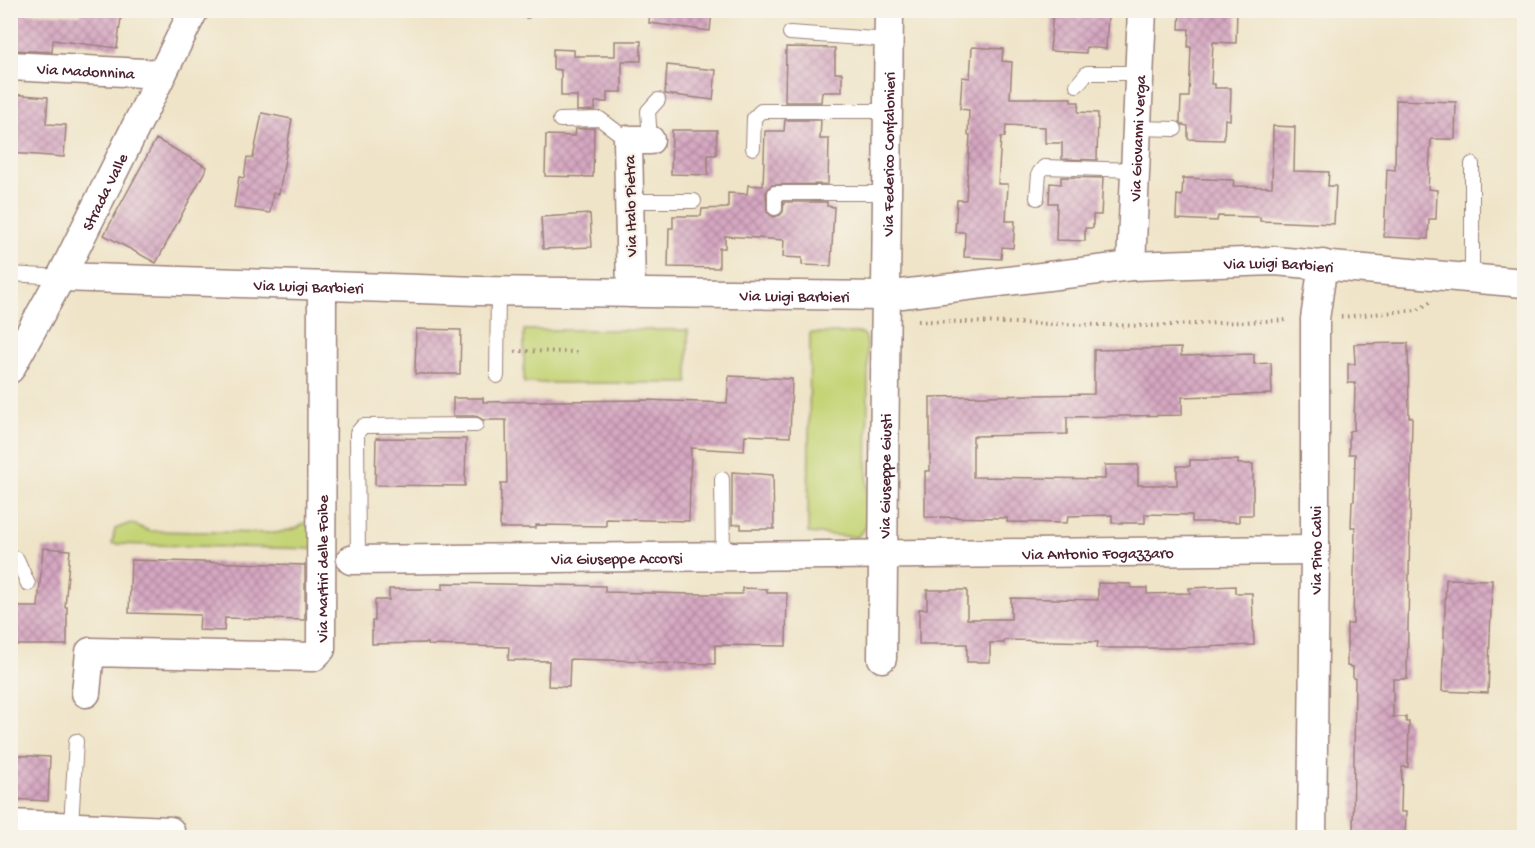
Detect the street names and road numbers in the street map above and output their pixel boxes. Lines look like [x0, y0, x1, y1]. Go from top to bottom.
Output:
street label: Via Madonnina [35, 61, 136, 86]
street label: Via Federico Confalonieri [881, 72, 901, 237]
street label: Via Giovanni Verga [1128, 74, 1152, 203]
street label: Strada Valle [80, 150, 134, 234]
street label: Via Italo Pietra [622, 154, 643, 258]
street label: Via Luigi Barbieri [1222, 255, 1334, 279]
street label: Via Luigi Barbieri [252, 277, 364, 300]
street label: Via Luigi Barbieri [738, 288, 850, 309]
street label: Via Giuseppe Giusti [877, 413, 898, 540]
street label: Via Martiri delle Foibe [315, 494, 334, 643]
street label: Via Pino Calvi [1309, 506, 1328, 596]
street label: Via Antonio Fogazzaro [1021, 545, 1174, 566]
street label: Via Giuseppe Accorsi [550, 551, 683, 571]

